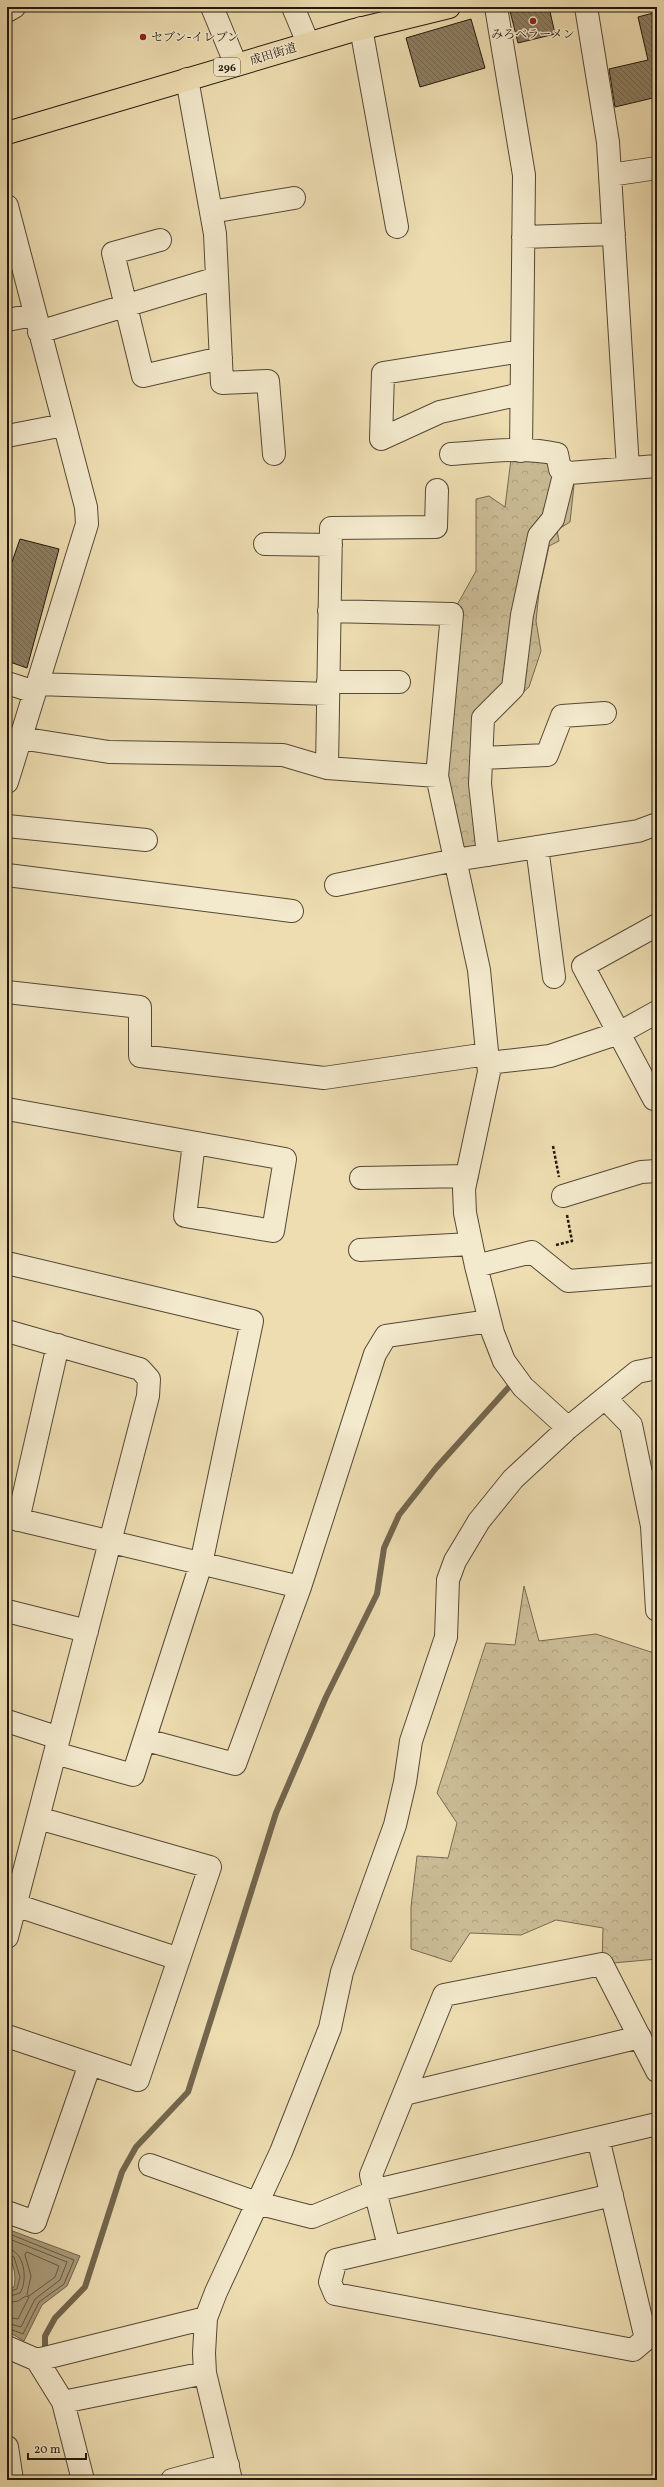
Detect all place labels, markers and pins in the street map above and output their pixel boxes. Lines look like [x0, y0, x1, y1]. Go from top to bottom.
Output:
marker: みろべラーメン [528, 16, 538, 26]
place label: みろべラーメン [491, 27, 575, 43]
place label: セブン-イレブン [151, 30, 239, 46]
marker: セブン-イレブン [138, 32, 148, 42]

